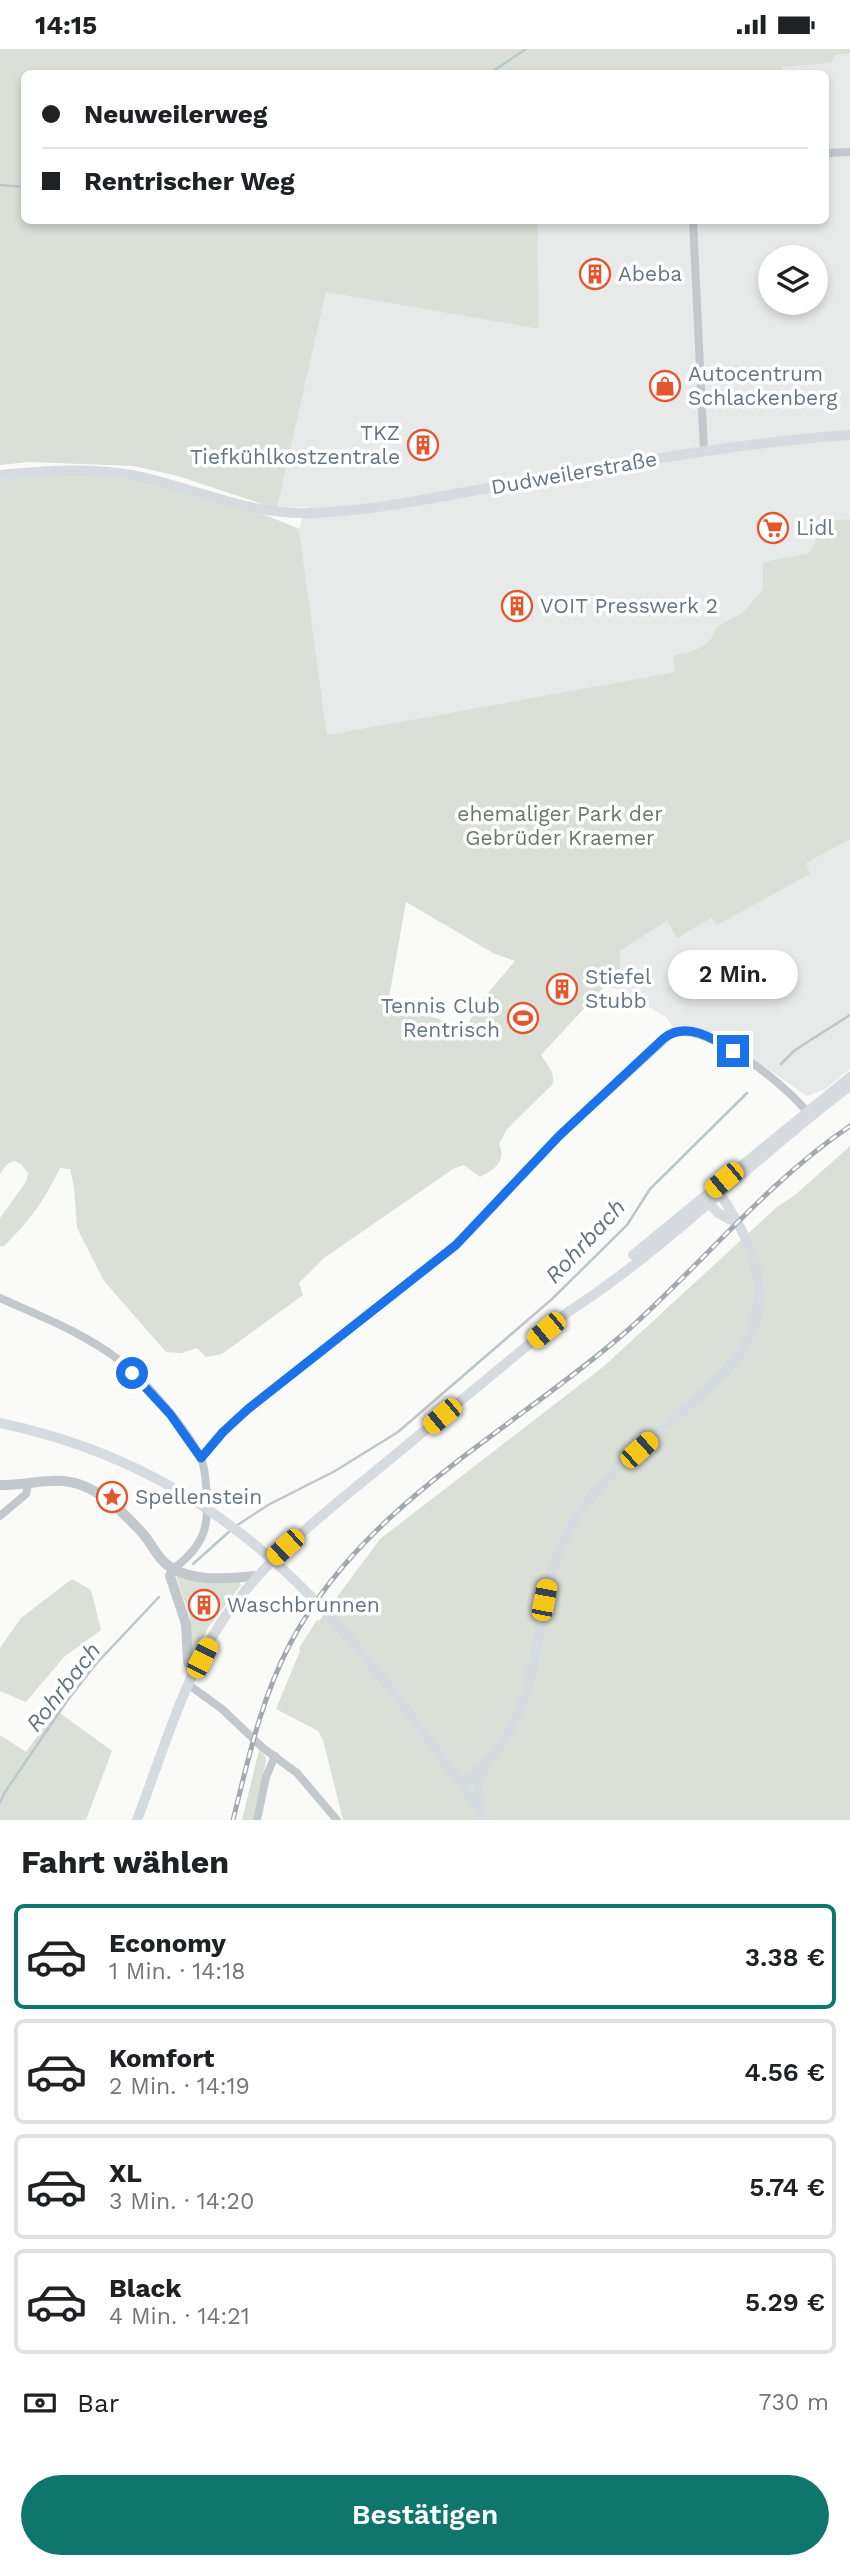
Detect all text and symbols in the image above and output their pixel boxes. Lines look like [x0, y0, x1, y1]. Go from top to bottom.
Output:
text: 14:15 [35, 10, 97, 40]
text: Neuweilerweg [84, 99, 267, 129]
text: Rentrischer Weg [84, 166, 295, 196]
map controls [758, 245, 828, 315]
button: layers [758, 245, 828, 315]
building icon: Abeba [578, 257, 612, 291]
place label: Abeba [618, 261, 682, 286]
place label: Autocentrum Schlackenberg [688, 361, 838, 410]
shop icon: Autocentrum Schlackenberg [648, 369, 682, 403]
place label: TKZ Tiefkühlkostzentrale [190, 420, 400, 469]
building icon: TKZ Tiefkühlkostzentrale [406, 428, 440, 462]
street label: Dudweilerstraße [489, 446, 659, 499]
supermarket icon: Lidl [756, 511, 790, 545]
place label: Lidl [796, 515, 834, 540]
building icon: VOIT Presswerk 2 [500, 589, 534, 623]
place label: VOIT Presswerk 2 [540, 593, 718, 618]
park label: ehemaliger Park der Gebrüder Kraemer [457, 801, 663, 850]
callout: 2 Min. [668, 949, 798, 999]
text: 2 Min. [699, 961, 767, 988]
place label: Stiefel Stubb [585, 964, 652, 1013]
building icon: Stiefel Stubb [545, 972, 579, 1006]
place label: Tennis Club Rentrisch [381, 993, 500, 1042]
sports icon: Tennis Club Rentrisch [506, 1001, 540, 1035]
route end [717, 1035, 749, 1067]
car [702, 1158, 747, 1202]
water label: Rohrbach [540, 1194, 631, 1289]
car [524, 1308, 569, 1352]
route start [116, 1357, 148, 1389]
car [420, 1394, 465, 1438]
car [617, 1428, 662, 1472]
place icon: Spellenstein [95, 1480, 129, 1514]
place label: Spellenstein [135, 1484, 262, 1509]
car [263, 1525, 308, 1569]
car [530, 1577, 559, 1623]
building icon: Waschbrunnen [187, 1588, 221, 1622]
place label: Waschbrunnen [227, 1592, 380, 1617]
car [184, 1635, 221, 1681]
water label: Rohrbach [20, 1638, 106, 1737]
text: Fahrt wählen [21, 1843, 229, 1881]
icon: car [25, 1925, 88, 1988]
text: Economy [109, 1928, 226, 1958]
text: 3.38 € [745, 1942, 825, 1972]
text: 1 Min. · 14:18 [109, 1958, 245, 1985]
icon: car [25, 2040, 88, 2103]
text: Komfort [109, 2043, 214, 2073]
text: 4.56 € [744, 2057, 825, 2087]
text: 2 Min. · 14:19 [109, 2073, 250, 2100]
icon: car [25, 2155, 88, 2218]
text: XL [109, 2158, 142, 2188]
text: 5.74 € [749, 2172, 825, 2202]
text: 3 Min. · 14:20 [109, 2188, 254, 2215]
icon: car [25, 2270, 88, 2333]
text: Black [109, 2273, 181, 2303]
text: 5.29 € [745, 2287, 825, 2317]
text: 4 Min. · 14:21 [109, 2303, 250, 2330]
icon: cash [21, 2384, 59, 2422]
text: Bar [77, 2388, 119, 2418]
text: 730 m [759, 2389, 829, 2416]
button: Bestätigen [21, 2475, 829, 2555]

